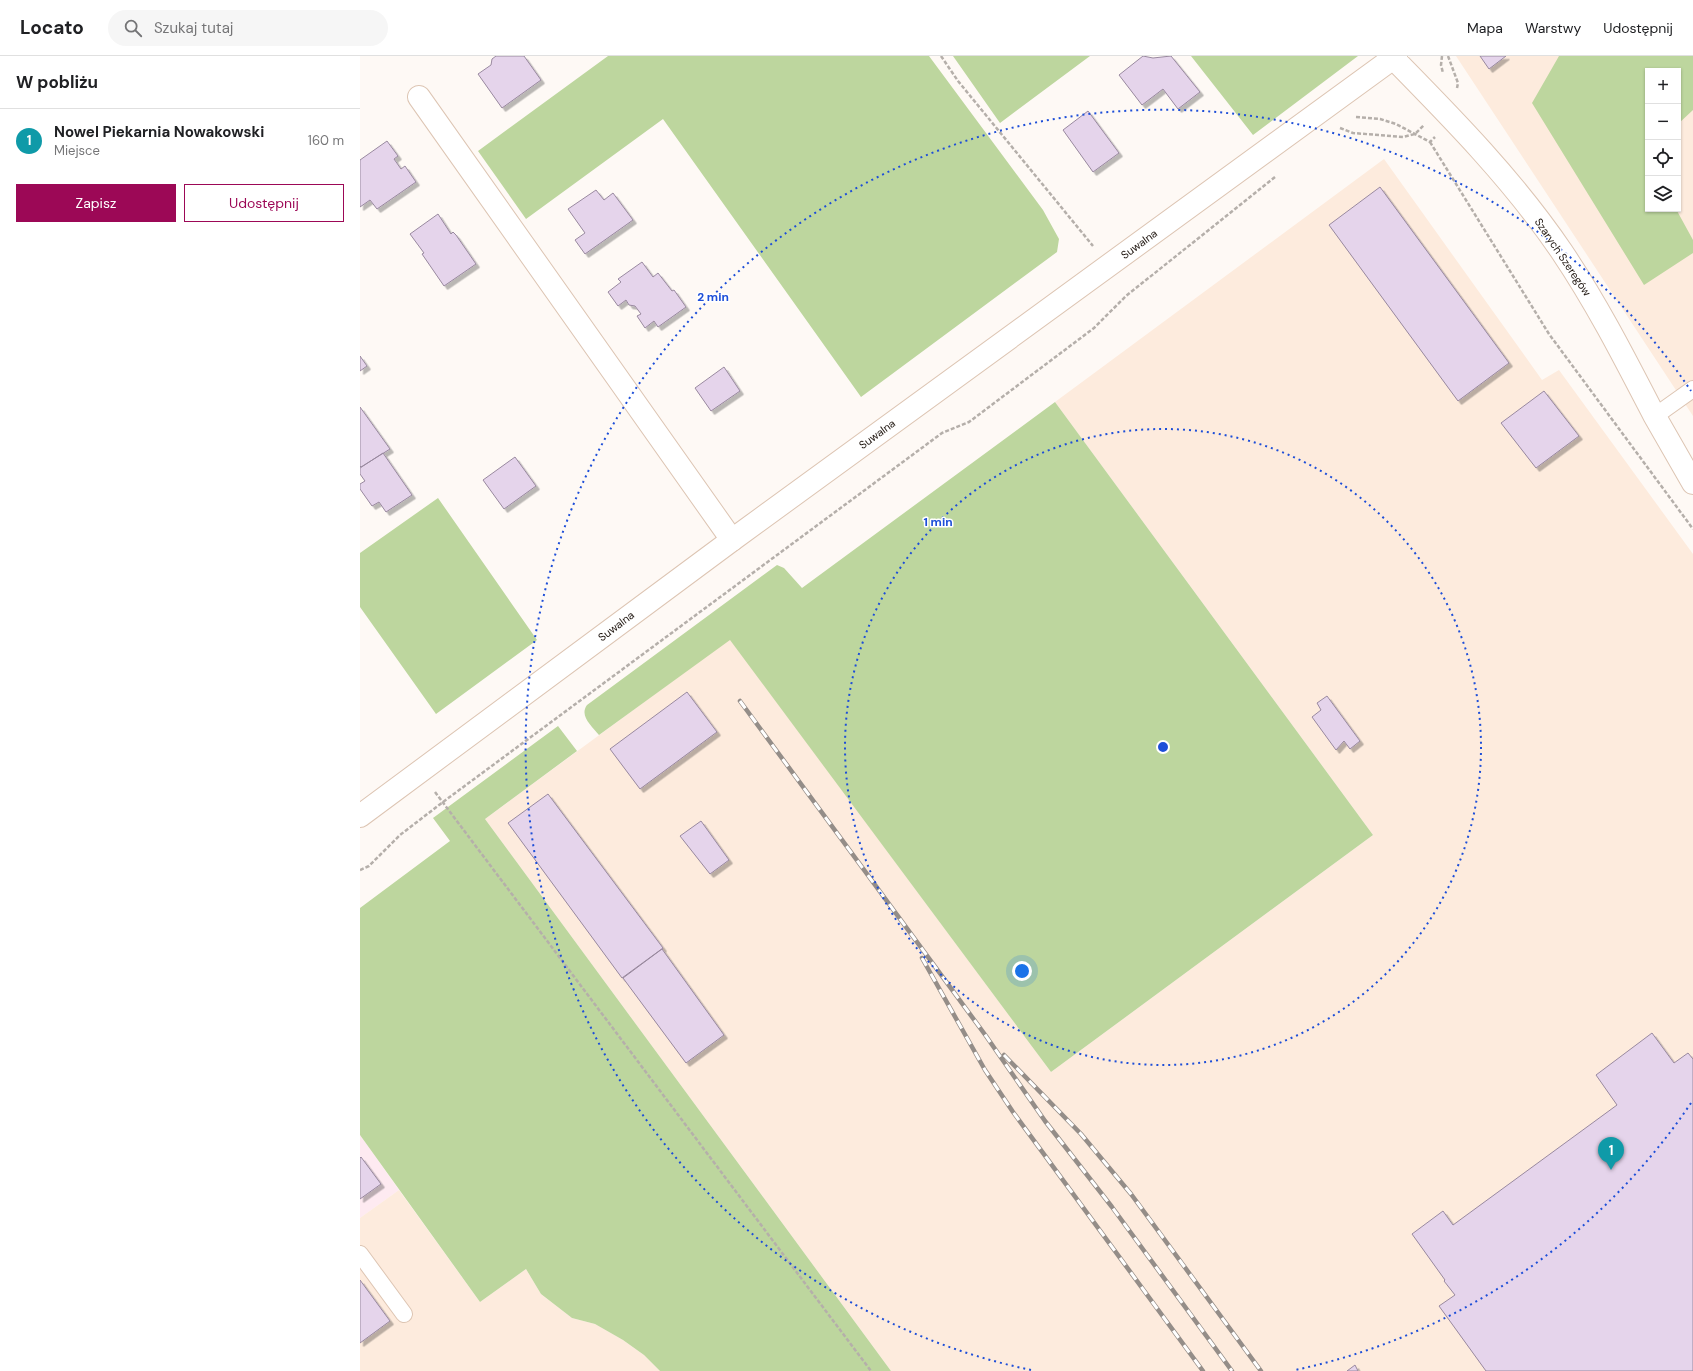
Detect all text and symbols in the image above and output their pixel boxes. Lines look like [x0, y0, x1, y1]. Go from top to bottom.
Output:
search box [108, 10, 388, 46]
text: Locato [20, 15, 84, 40]
icon: search [122, 17, 144, 39]
text: Szukaj tutaj [154, 18, 234, 38]
text: Mapa [1467, 19, 1503, 37]
text: Warstwy [1525, 19, 1581, 37]
text: Udostępnij [1603, 19, 1673, 37]
map controls [1645, 68, 1681, 212]
button: + [1645, 68, 1681, 104]
text: W pobliżu [16, 71, 98, 93]
button: − [1645, 104, 1681, 140]
text: Nowel Piekarnia Nowakowski [54, 122, 264, 142]
text: 1 [27, 132, 31, 149]
text: 160 m [308, 132, 344, 149]
button: locate [1645, 140, 1681, 176]
text: Miejsce [54, 142, 100, 159]
button: layers [1645, 176, 1681, 212]
button: Zapisz [16, 184, 176, 222]
button: Udostępnij [184, 184, 344, 222]
street label: Szarych Szeregów [1532, 215, 1595, 299]
street label: Suwalna [1118, 226, 1160, 262]
text: 2 min [697, 289, 729, 305]
street label: Suwalna [856, 416, 898, 452]
text: 1 min [923, 514, 953, 530]
street label: Suwalna [595, 608, 637, 644]
centre of rings [1156, 740, 1170, 754]
your location [1012, 961, 1032, 981]
pin: 1 [1598, 1137, 1624, 1170]

